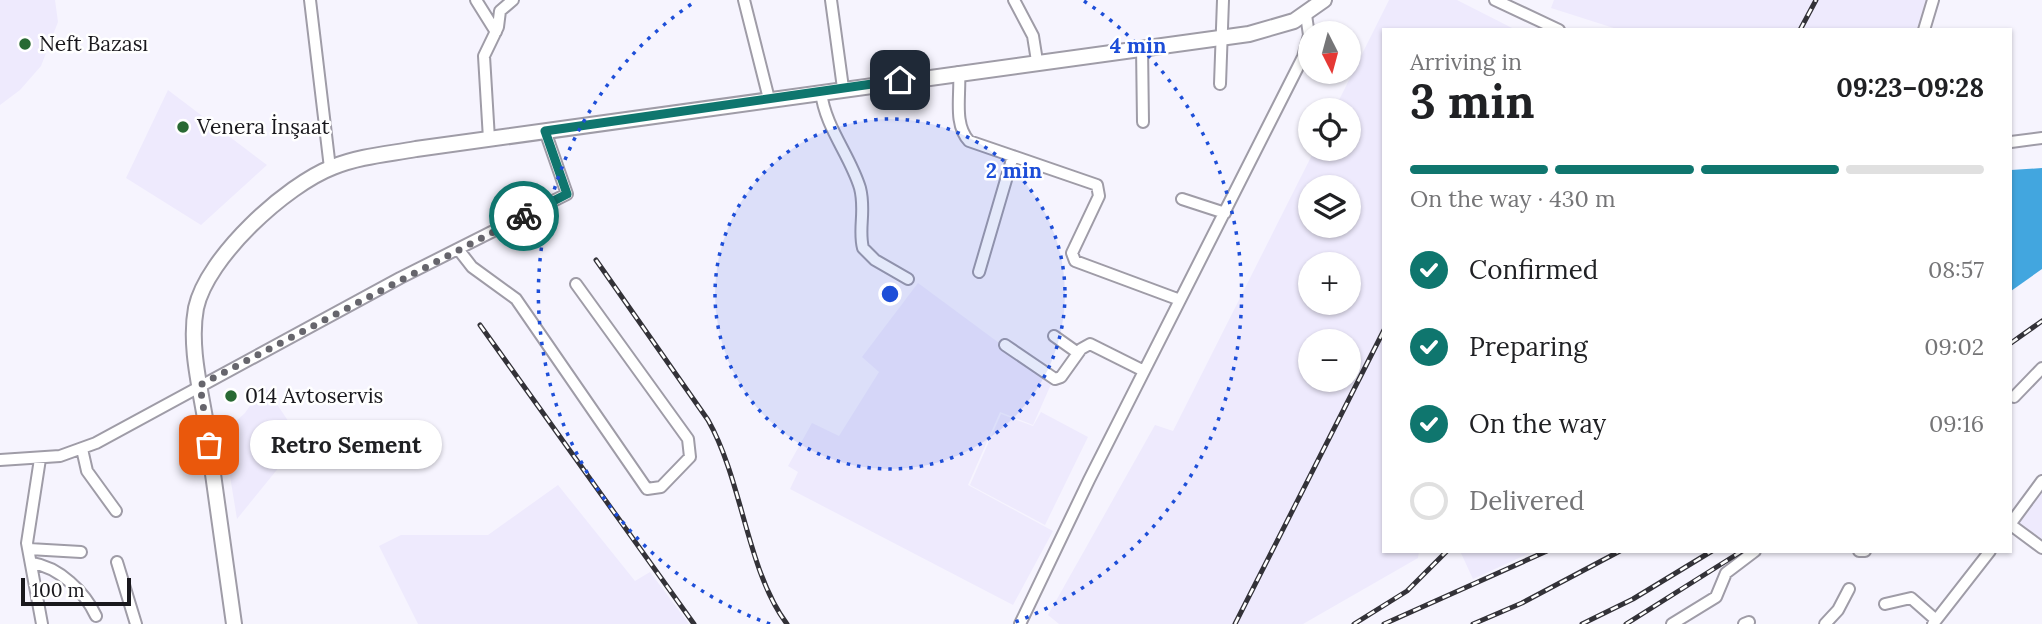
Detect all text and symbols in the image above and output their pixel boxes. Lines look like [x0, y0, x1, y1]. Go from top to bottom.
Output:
north arrow [1298, 21, 1362, 84]
map controls [1298, 21, 1361, 392]
place label: Neft Bazası [39, 30, 148, 57]
text: 4 min [1110, 32, 1166, 59]
marker: Neft Bazası [17, 36, 33, 52]
text: Arriving in [1410, 47, 1522, 76]
pin [870, 50, 930, 110]
icon: home [881, 61, 919, 99]
text: 09:23–09:28 [1836, 71, 1984, 104]
text: 3 min [1410, 72, 1535, 131]
button: locate [1298, 98, 1361, 161]
place label: Venera İnşaat [196, 113, 331, 140]
marker: Venera İnşaat [175, 119, 191, 135]
text: 2 min [986, 157, 1042, 184]
button: layers [1298, 175, 1361, 238]
courier [489, 181, 559, 251]
text: On the way · 430 m [1410, 184, 1615, 213]
icon: bike [505, 197, 543, 235]
icon: check [1410, 251, 1448, 289]
button: + [1298, 252, 1361, 315]
text: Confirmed [1469, 253, 1598, 286]
text: 08:57 [1928, 255, 1984, 284]
centre of rings [878, 282, 902, 306]
icon: check [1410, 328, 1448, 366]
button: − [1298, 329, 1361, 392]
text: Preparing [1469, 330, 1588, 363]
text: 09:02 [1924, 332, 1984, 361]
place label: 014 Avtoservis [245, 382, 383, 409]
marker: 014 Avtoservis [223, 388, 239, 404]
icon: check [1410, 405, 1448, 443]
text: On the way [1469, 407, 1606, 440]
text: 09:16 [1929, 409, 1984, 438]
pin [179, 415, 239, 475]
callout: Retro Sement [251, 420, 444, 470]
icon: bag [190, 426, 228, 464]
text: Retro Sement [271, 430, 421, 459]
text: Delivered [1469, 484, 1585, 517]
scale bar [21, 575, 131, 607]
text: 100 m [32, 578, 85, 602]

